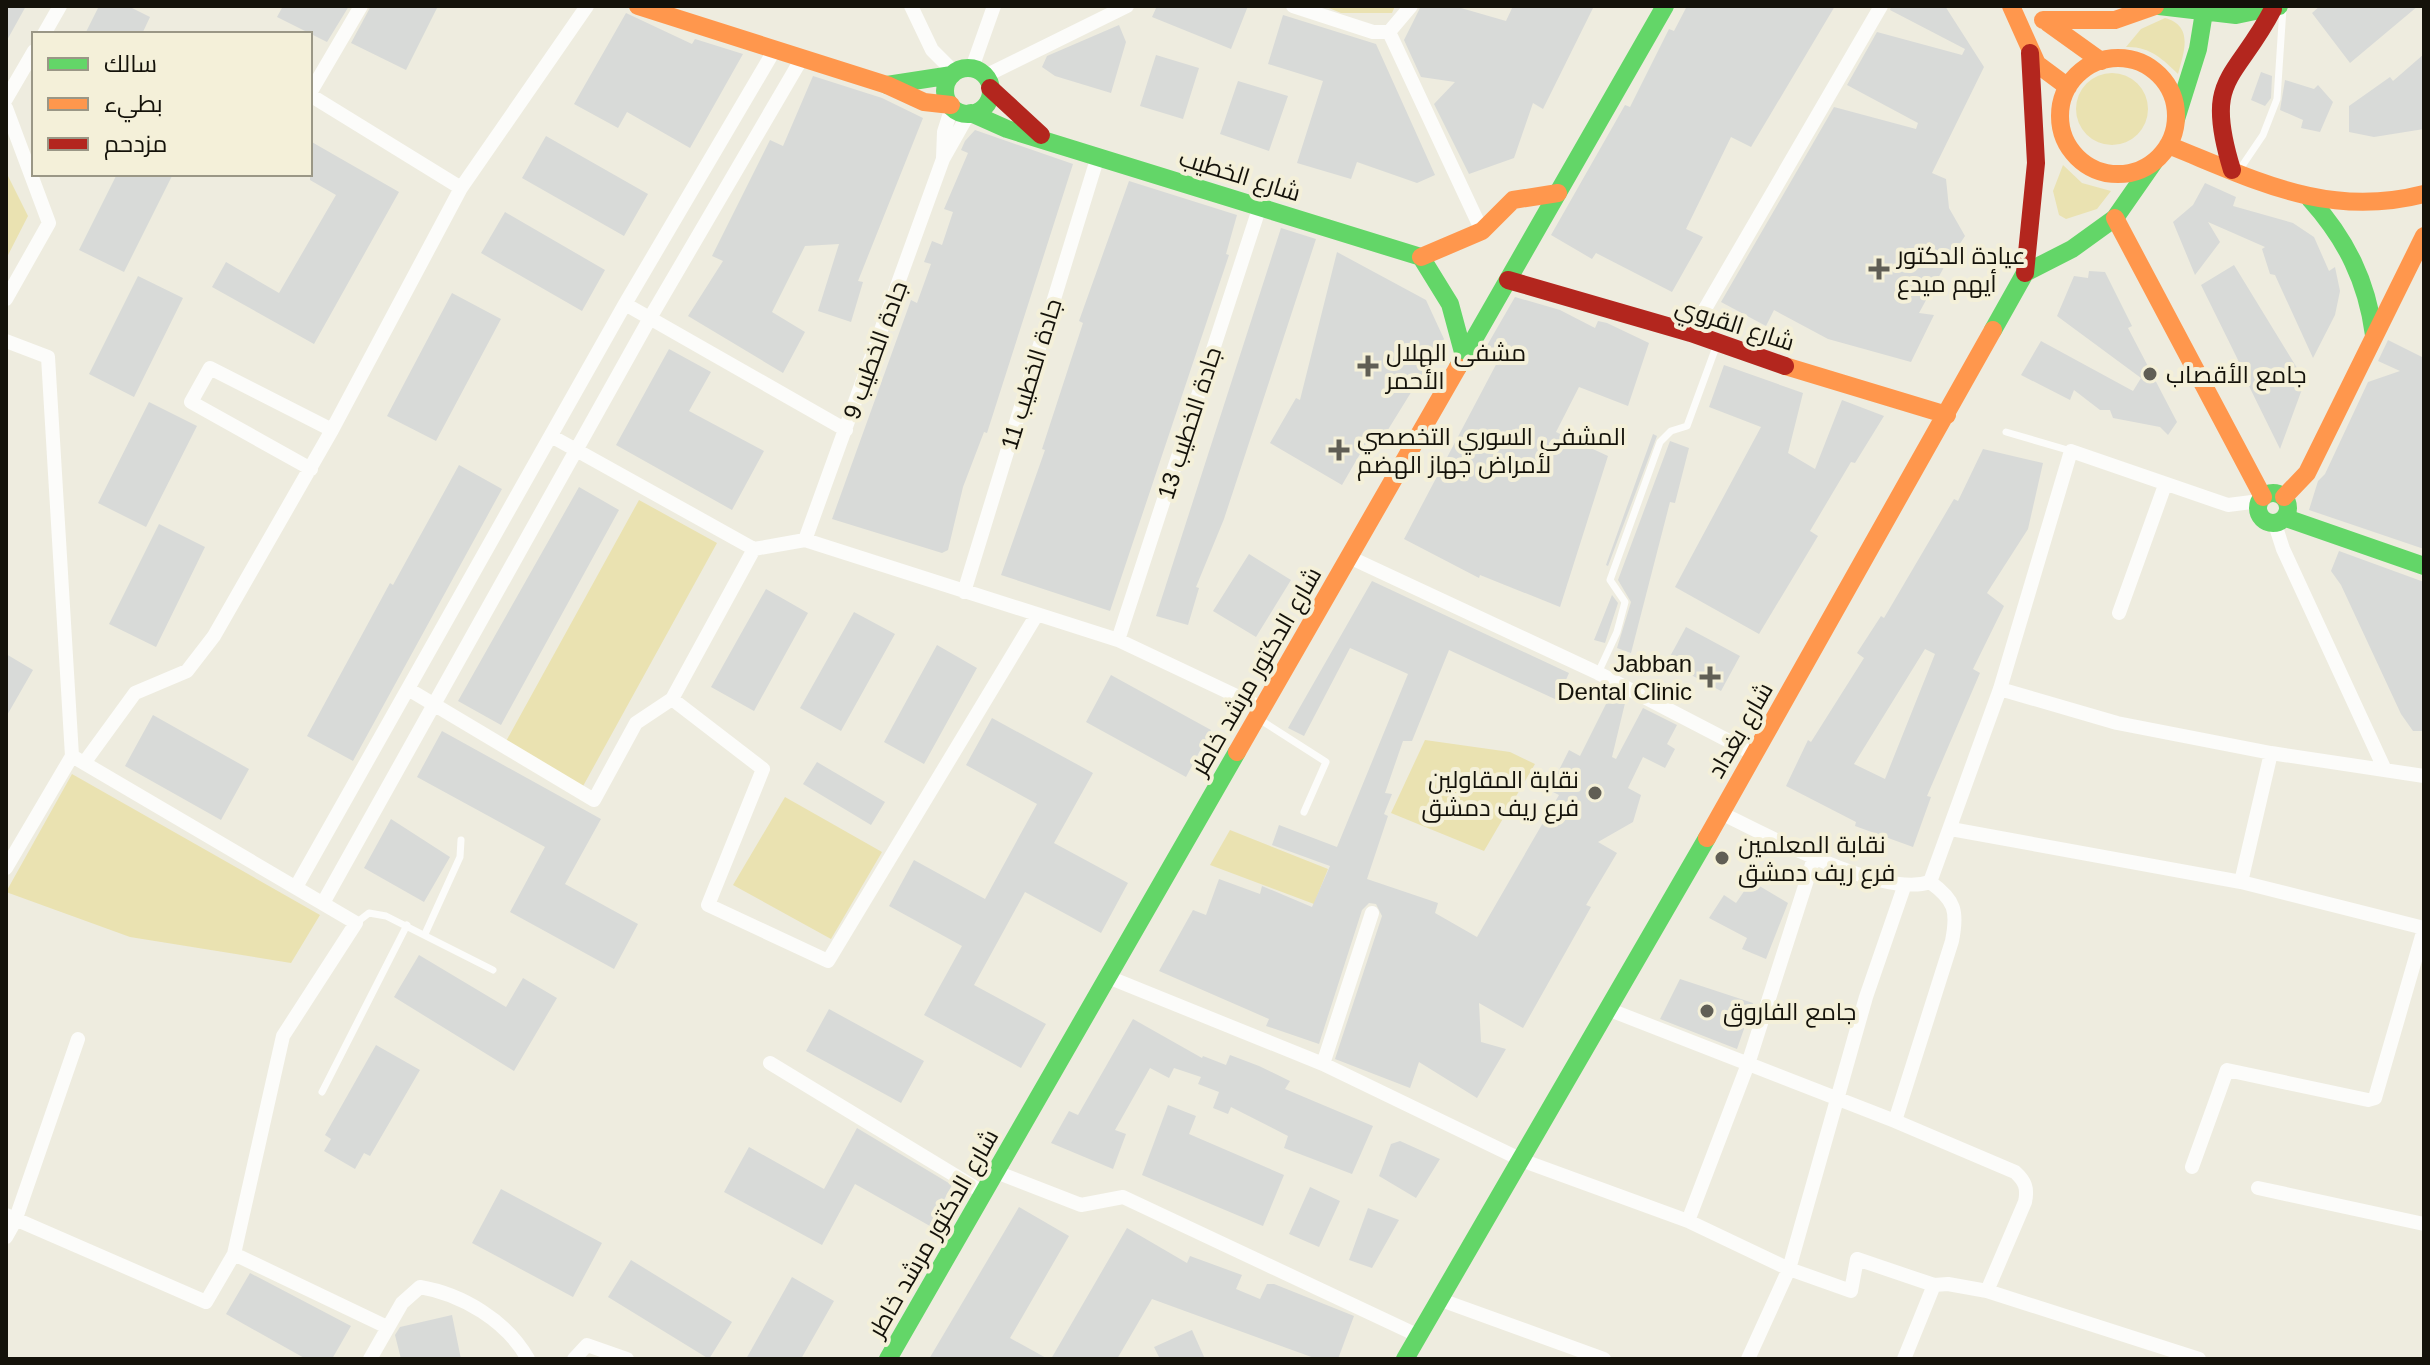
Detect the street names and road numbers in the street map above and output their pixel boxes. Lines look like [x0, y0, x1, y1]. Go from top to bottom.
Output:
street label: شارع الخطيب [1175, 144, 1304, 209]
street label: جادة الخطيب 9 [838, 277, 912, 423]
street label: شارع القروي [1671, 292, 1798, 361]
street label: جادة الخطيب 11 [995, 295, 1067, 453]
street label: جادة الخطيب 13 [1152, 344, 1226, 502]
street label: شارع الدكتور مرشد خاطر [1184, 562, 1329, 783]
street label: شارع بغداد [1702, 677, 1781, 784]
street label: شارع الدكتور مرشد خاطر [861, 1124, 1006, 1345]

